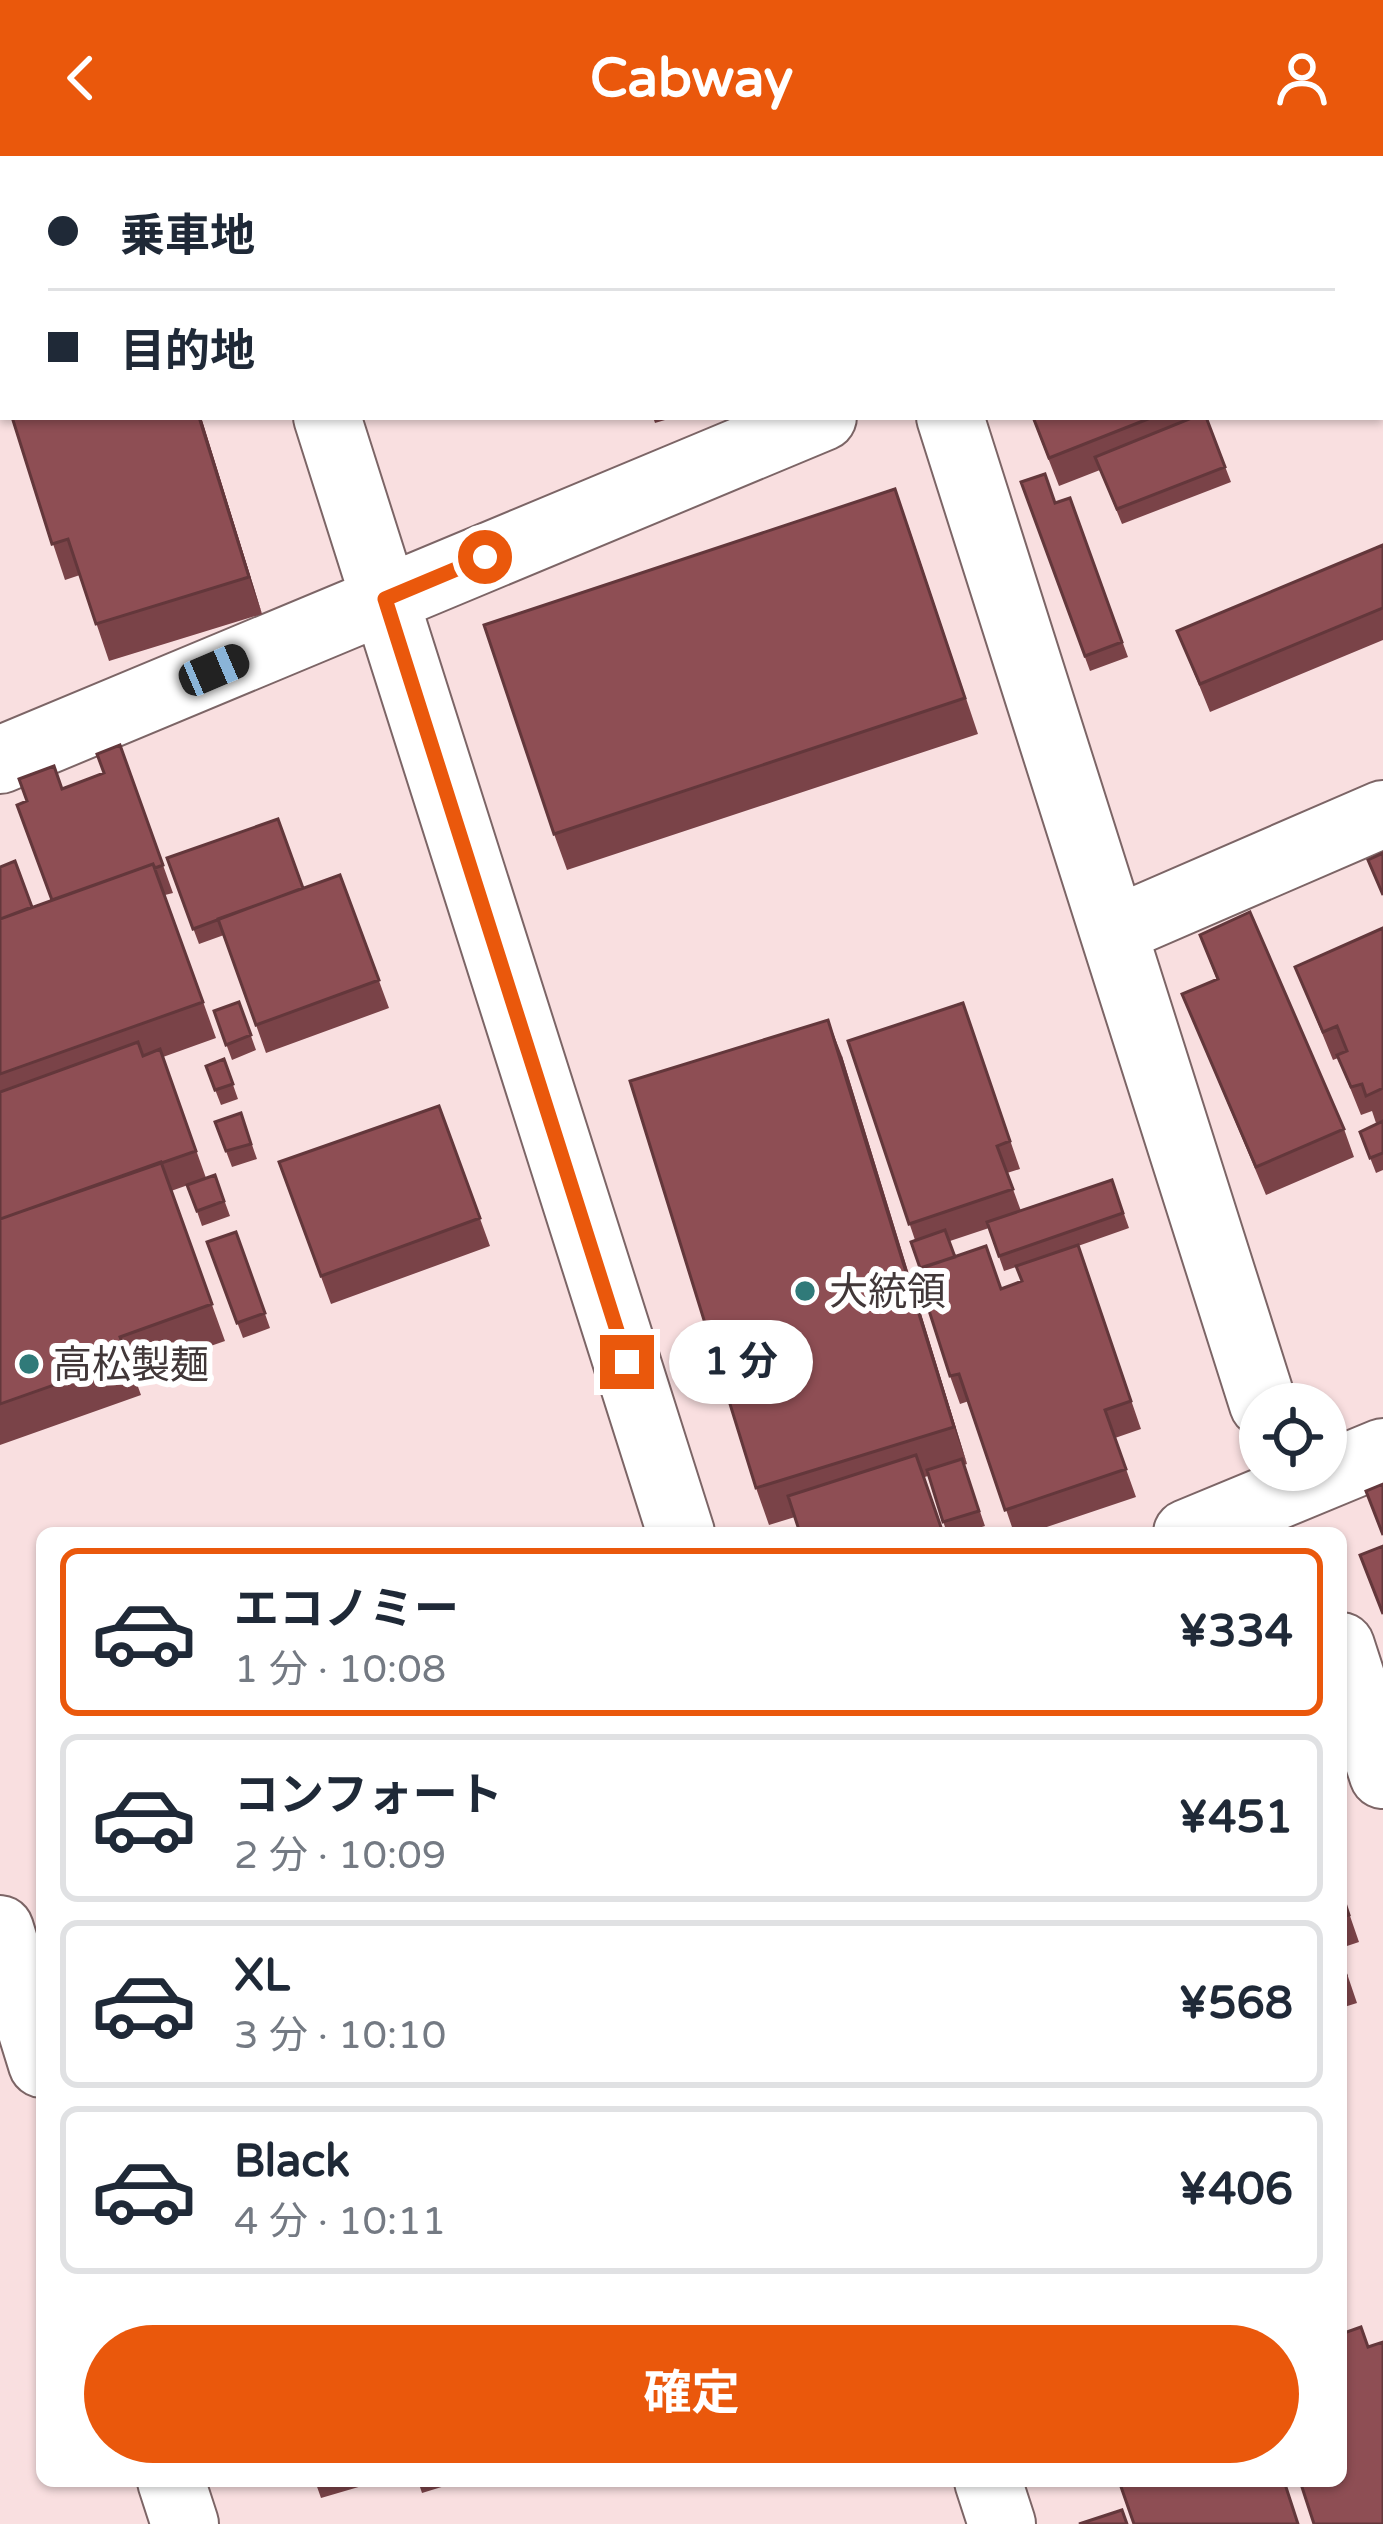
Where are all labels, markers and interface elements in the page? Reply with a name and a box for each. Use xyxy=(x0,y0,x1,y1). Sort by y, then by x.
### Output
icon: back xyxy=(48,45,114,111)
icon: person xyxy=(1269,45,1335,111)
text: Cabway xyxy=(590,46,793,111)
text: 乗車地 xyxy=(120,210,255,264)
text: 目的地 xyxy=(120,325,255,379)
route start xyxy=(458,530,512,584)
car xyxy=(174,639,254,701)
place label: 大統領 xyxy=(829,1269,946,1316)
marker: 大統領 xyxy=(792,1278,818,1304)
callout: 1 分 xyxy=(669,1320,813,1404)
route end xyxy=(600,1335,654,1389)
text: 1 分 xyxy=(704,1338,778,1385)
place label: 高松製麺 xyxy=(53,1342,209,1389)
marker: 高松製麺 xyxy=(16,1351,42,1377)
map controls xyxy=(1239,1383,1347,1491)
button: locate xyxy=(1239,1383,1347,1491)
icon: car xyxy=(90,1578,198,1686)
text: エコノミー xyxy=(234,1583,459,1637)
text: ¥334 xyxy=(1179,1605,1293,1659)
text: 1 分 · 10:08 xyxy=(234,1646,446,1693)
icon: car xyxy=(90,1764,198,1872)
text: コンフォート xyxy=(234,1769,503,1823)
text: ¥451 xyxy=(1179,1791,1293,1845)
text: 2 分 · 10:09 xyxy=(234,1832,446,1879)
text: XL xyxy=(234,1949,290,2003)
icon: car xyxy=(90,1950,198,2058)
text: ¥568 xyxy=(1179,1977,1293,2031)
text: 3 分 · 10:10 xyxy=(234,2012,446,2059)
text: Black xyxy=(234,2135,350,2189)
icon: car xyxy=(90,2136,198,2244)
text: ¥406 xyxy=(1179,2163,1293,2217)
text: 4 分 · 10:11 xyxy=(234,2198,446,2245)
button: 確定 xyxy=(84,2325,1299,2463)

